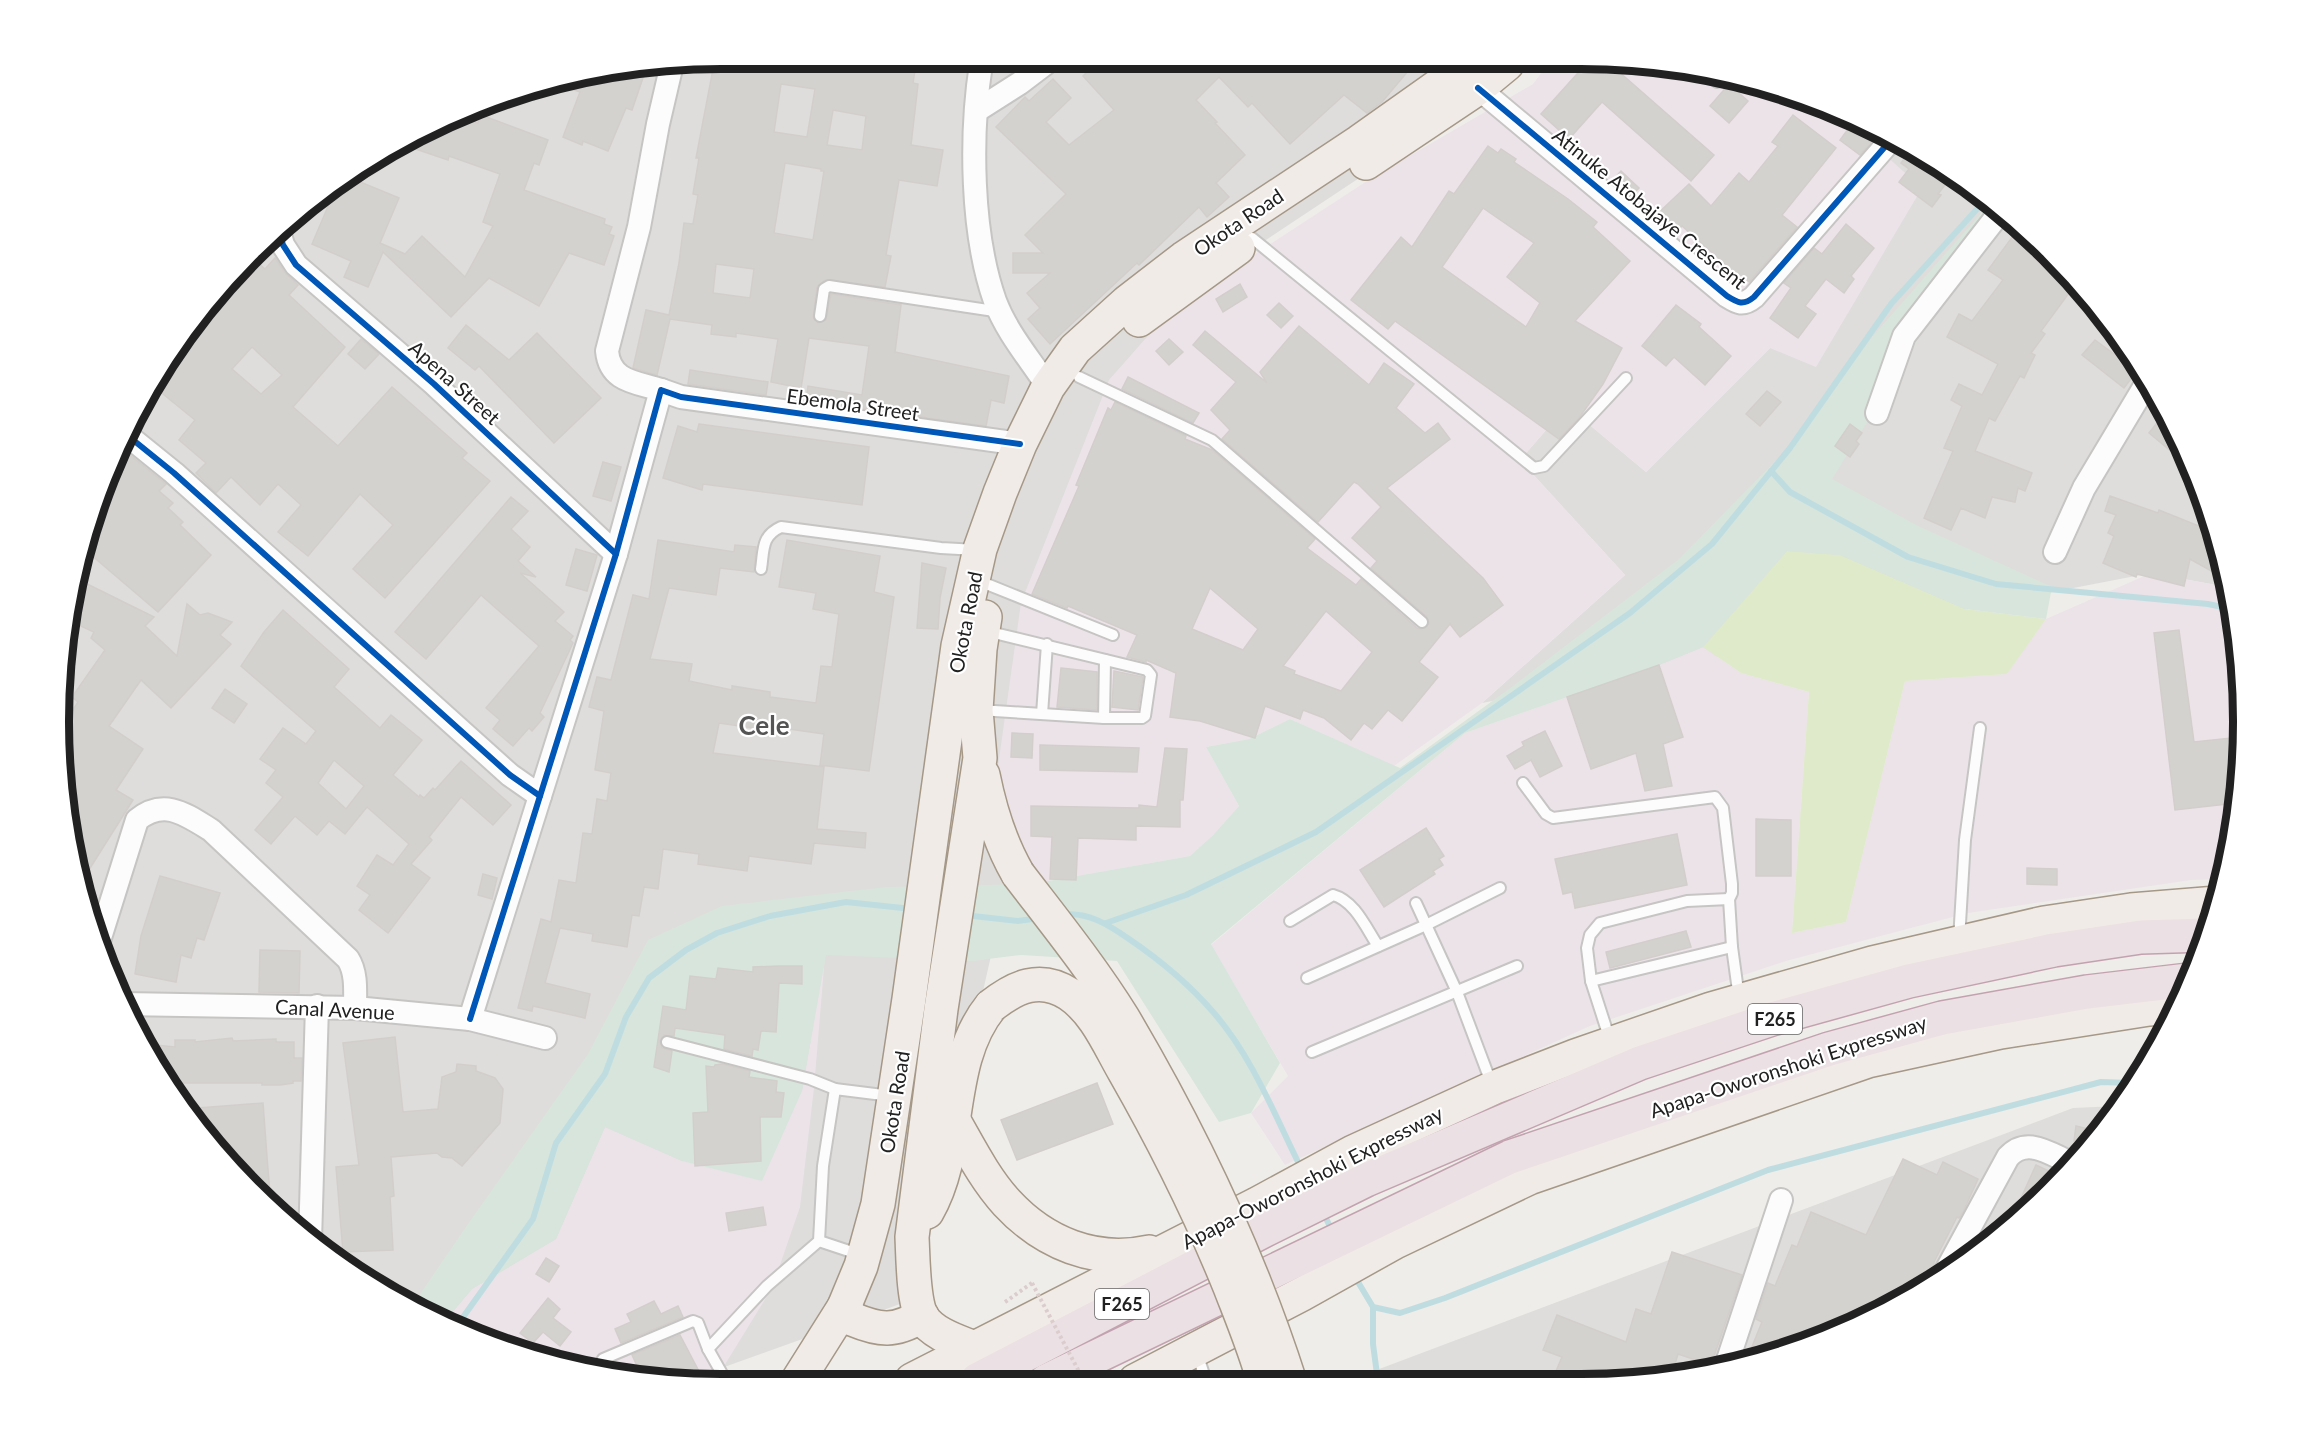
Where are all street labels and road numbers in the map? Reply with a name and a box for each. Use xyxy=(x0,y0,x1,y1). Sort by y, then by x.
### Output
street label: Atinuke Atobajaye Crescent xyxy=(1548,122,1752,294)
street label: Okota Road xyxy=(1189,183,1287,261)
street label: Apena Street xyxy=(405,335,505,429)
street label: Ebemola Street xyxy=(785,383,921,425)
street label: Okota Road xyxy=(943,569,987,675)
street label: Canal Avenue xyxy=(275,994,395,1024)
road number: F265 xyxy=(1748,1004,1802,1034)
street label: Apapa-Oworonshoki Expressway xyxy=(1646,1010,1930,1122)
street label: Okota Road xyxy=(874,1049,914,1155)
street label: Apapa-Oworonshoki Expressway xyxy=(1177,1100,1447,1253)
road number: F265 xyxy=(1095,1289,1149,1319)

